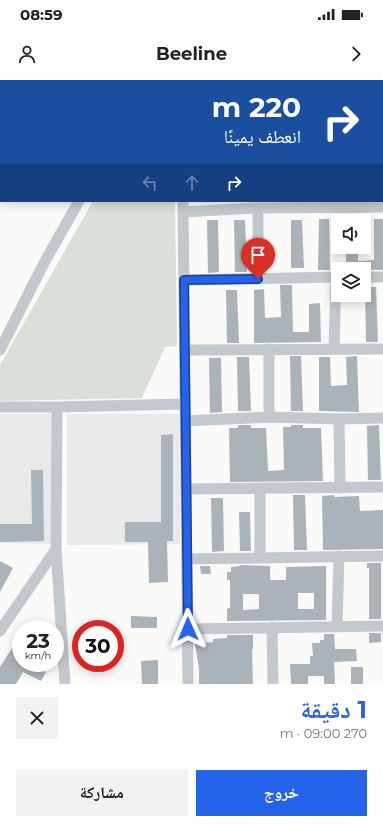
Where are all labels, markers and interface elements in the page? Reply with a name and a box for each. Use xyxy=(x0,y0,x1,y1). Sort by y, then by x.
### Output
text: 08:59 xyxy=(20,5,63,24)
icon: person xyxy=(16,43,38,65)
text: Beeline xyxy=(156,43,227,65)
icon: forward xyxy=(345,43,367,65)
text: 220 m xyxy=(212,90,301,124)
icon: right xyxy=(315,96,367,148)
text: انعطف يمينًا xyxy=(224,126,301,148)
icon: left xyxy=(139,172,161,194)
icon: ahead xyxy=(181,172,203,194)
icon: right xyxy=(223,172,245,194)
map controls xyxy=(331,214,371,302)
button: sound xyxy=(331,214,371,254)
pin xyxy=(241,238,275,279)
icon: arrive xyxy=(247,244,269,266)
button: layers xyxy=(331,262,371,302)
position arrow xyxy=(167,608,209,650)
speed limit sign: 30 xyxy=(72,620,124,672)
text: 23 xyxy=(26,629,50,653)
text: km/h xyxy=(25,649,51,662)
text: 1 دقيقة xyxy=(300,695,367,724)
button: close xyxy=(16,697,58,739)
text: 270 m · 09:00 xyxy=(280,725,367,741)
button: مشاركة xyxy=(16,770,188,816)
button: خروج xyxy=(196,770,367,816)

